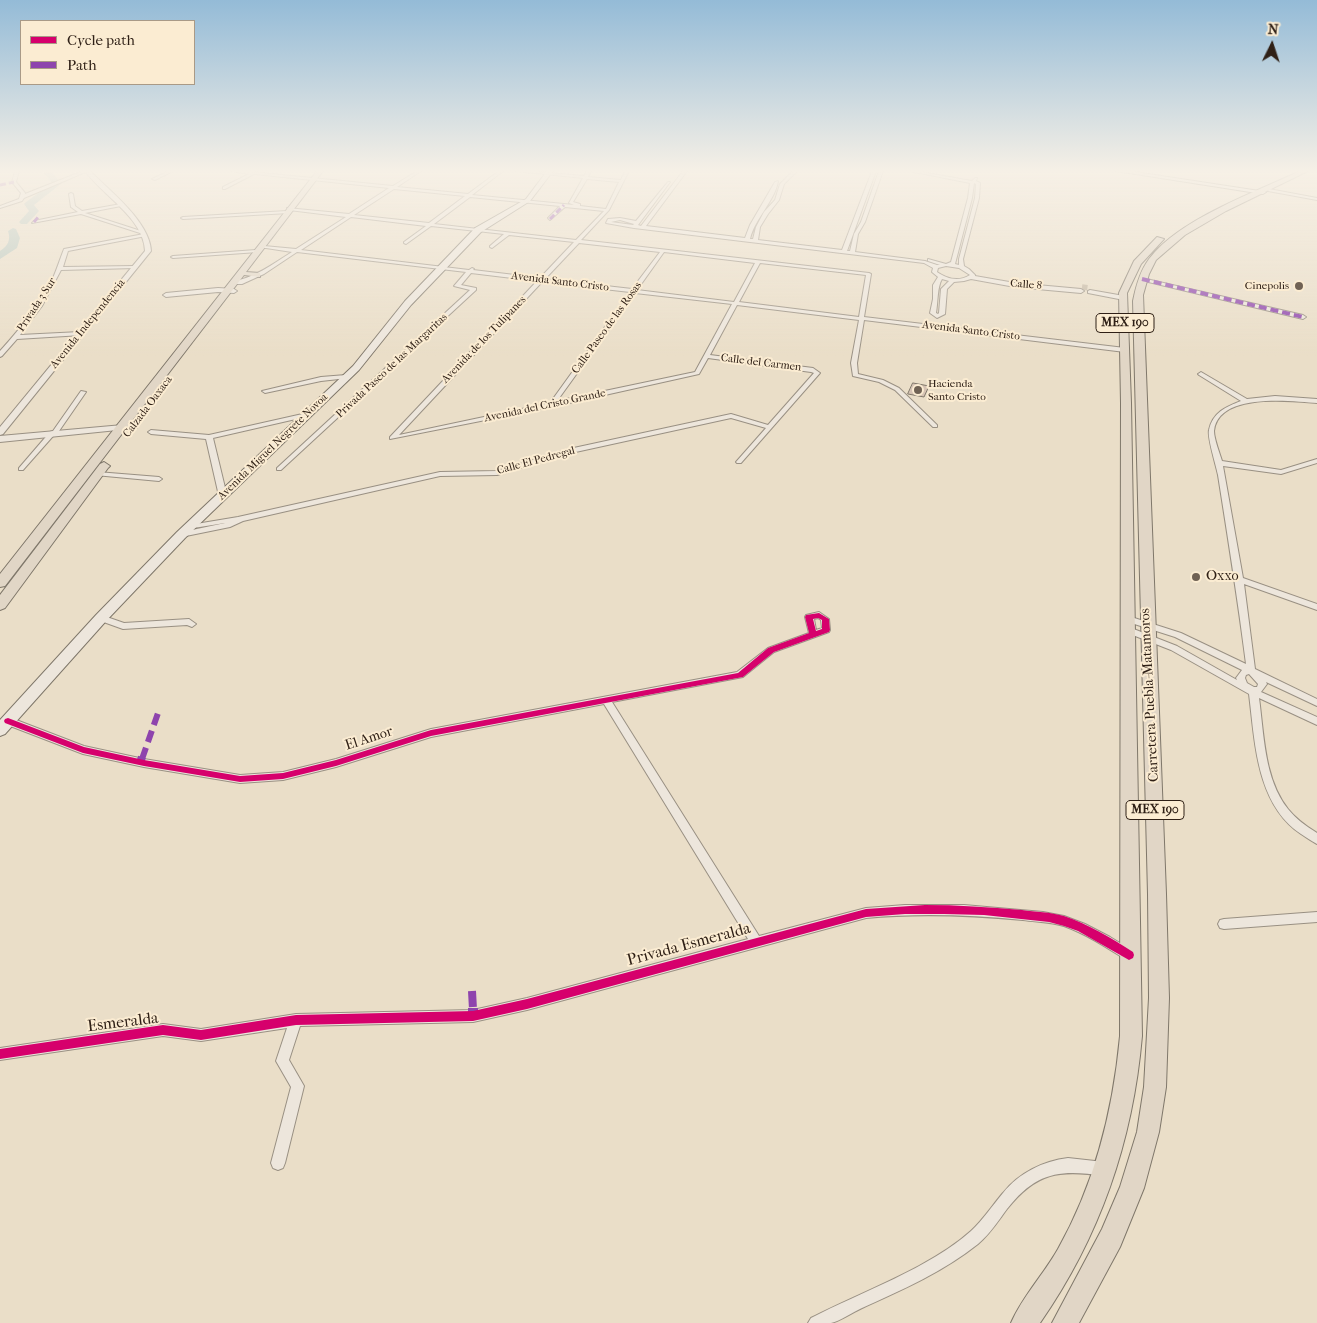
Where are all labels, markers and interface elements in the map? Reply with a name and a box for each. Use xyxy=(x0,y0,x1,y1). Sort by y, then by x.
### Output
legend xyxy=(20,20,195,85)
north arrow xyxy=(1247,20,1297,70)
text: N xyxy=(1267,21,1279,38)
text: Cycle path xyxy=(67,31,135,49)
text: Path xyxy=(67,56,97,74)
street label: Avenida Santo Cristo xyxy=(510,269,610,295)
street label: Privada 3 Sur xyxy=(15,276,59,334)
street label: Avenida Independencia xyxy=(48,277,128,371)
street label: Calle 8 xyxy=(1010,277,1042,293)
street label: Calle Paseo de las Rosas xyxy=(569,279,645,377)
place label: Cinepolis xyxy=(1245,279,1289,293)
marker: Cinepolis xyxy=(1293,280,1305,292)
street label: Avenida de los Tulipanes xyxy=(439,294,529,386)
street label: Privada Paseo de las Margaritas xyxy=(334,311,450,421)
road number: MEX 190 xyxy=(1096,314,1154,332)
street label: Avenida Santo Cristo xyxy=(921,318,1021,344)
street label: Calle del Carmen xyxy=(720,352,802,374)
street label: Calzada Oaxaca xyxy=(121,374,175,440)
place label: Hacienda Santo Cristo xyxy=(928,377,986,403)
marker: Hacienda Santo Cristo xyxy=(912,384,924,396)
street label: Avenida del Cristo Grande xyxy=(483,387,607,425)
street label: Avenida Miguel Negrete Novoa xyxy=(215,391,331,503)
street label: Calle El Pedregal xyxy=(496,444,576,478)
place label: Oxxo xyxy=(1206,569,1239,585)
marker: Oxxo xyxy=(1190,571,1202,583)
street label: Carretera Puebla-Matamoros xyxy=(1137,608,1163,782)
street label: El Amor xyxy=(343,723,395,755)
road number: MEX 190 xyxy=(1126,800,1184,820)
street label: Privada Esmeralda xyxy=(625,919,753,971)
street label: Esmeralda xyxy=(86,1009,160,1037)

